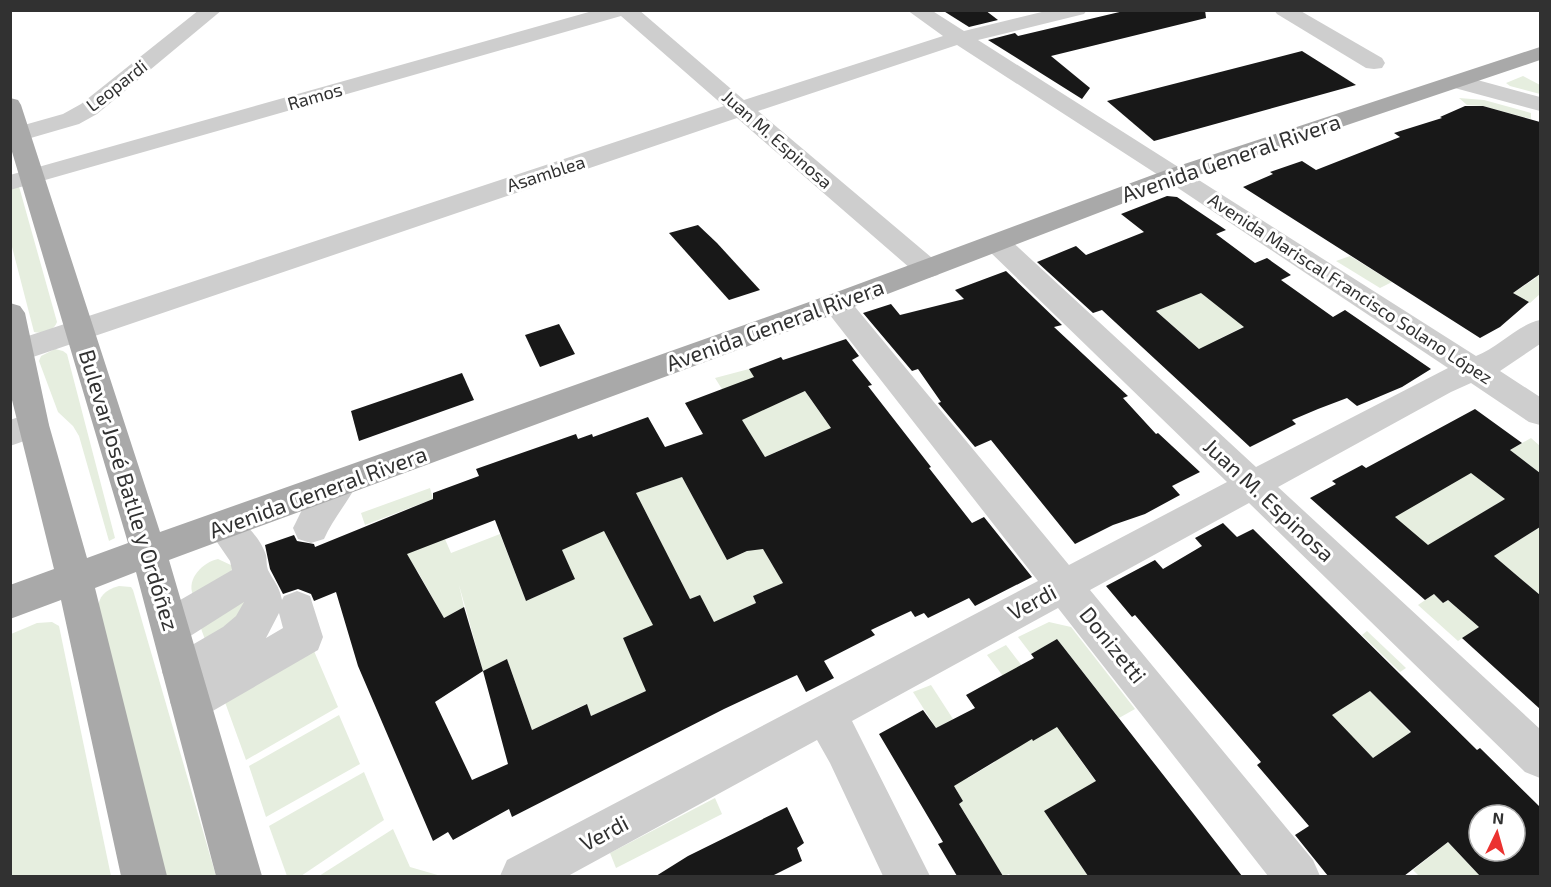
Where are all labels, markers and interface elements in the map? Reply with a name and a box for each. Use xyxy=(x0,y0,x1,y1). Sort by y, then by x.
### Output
street label: Leopardi xyxy=(82,55,151,116)
street label: Ramos xyxy=(285,78,345,114)
street label: Juan M. Espinosa xyxy=(718,86,837,193)
street label: Avenida General Rivera xyxy=(1118,107,1344,207)
street label: Asamblea xyxy=(504,150,588,196)
street label: Avenida Mariscal Francisco Solano López xyxy=(1204,188,1497,388)
street label: Avenida General Rivera xyxy=(662,273,887,376)
street label: Bulevar José Batlle y Ordóñez xyxy=(75,346,185,633)
street label: Juan M. Espinosa xyxy=(1199,432,1340,567)
street label: Avenida General Rivera xyxy=(205,440,430,543)
street label: Verdi xyxy=(1003,578,1060,625)
street label: Donizetti xyxy=(1075,601,1152,688)
north arrow xyxy=(1467,803,1527,863)
text: N xyxy=(1492,808,1505,828)
street label: Verdi xyxy=(575,809,632,856)

